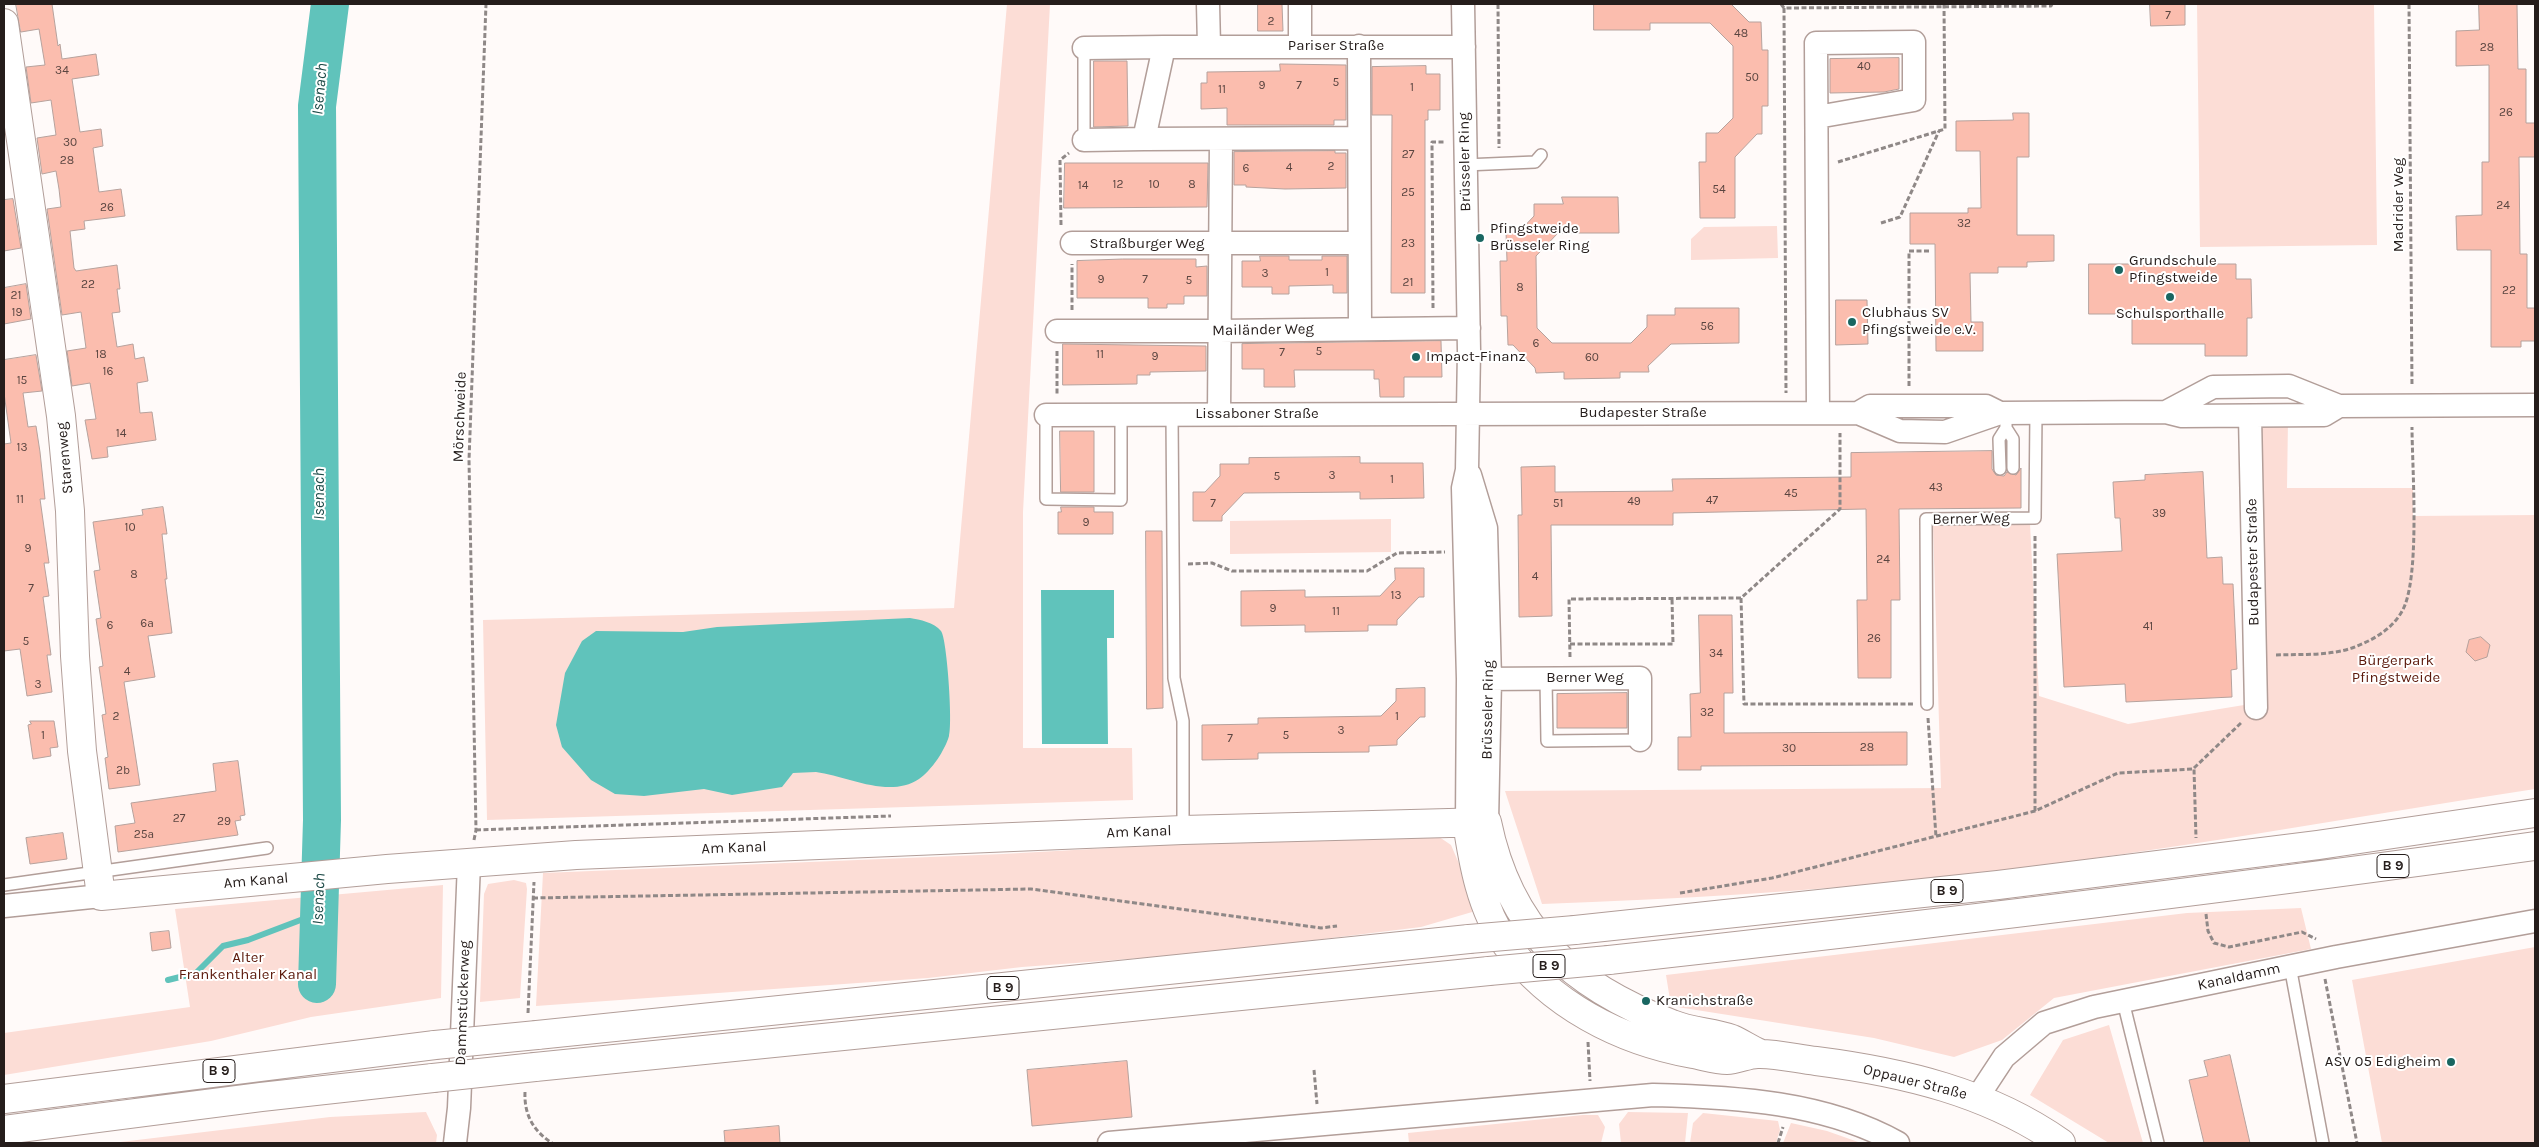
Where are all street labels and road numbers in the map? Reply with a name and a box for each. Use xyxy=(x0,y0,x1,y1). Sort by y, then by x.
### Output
street label: Pariser Straße xyxy=(1288,37,1384,55)
street label: Brüsseler Ring xyxy=(1455,112,1475,212)
street label: Madrider Weg xyxy=(2390,158,2408,252)
street label: Straßburger Weg xyxy=(1090,235,1204,253)
street label: Mailänder Weg xyxy=(1212,320,1314,340)
street label: Mörschweide xyxy=(449,371,471,463)
street label: Budapester Straße xyxy=(1579,404,1707,422)
street label: Lissaboner Straße xyxy=(1195,405,1319,423)
street label: Starenweg xyxy=(53,421,77,495)
street label: Budapester Straße xyxy=(2243,498,2263,626)
street label: Berner Weg xyxy=(1932,509,2010,529)
street label: Brüsseler Ring xyxy=(1478,660,1498,760)
street label: Berner Weg xyxy=(1546,669,1624,687)
street label: Am Kanal xyxy=(1106,822,1172,842)
street label: Am Kanal xyxy=(701,838,767,858)
road number: B 9 xyxy=(2377,854,2409,878)
street label: Am Kanal xyxy=(223,869,289,893)
road number: B 9 xyxy=(1931,879,1963,902)
street label: Dammstückerweg xyxy=(452,940,474,1066)
road number: B 9 xyxy=(1533,954,1565,978)
street label: Kanaldamm xyxy=(2196,959,2282,995)
road number: B 9 xyxy=(987,976,1019,1000)
road number: B 9 xyxy=(203,1060,235,1082)
street label: Oppauer Straße xyxy=(1861,1060,1969,1104)

